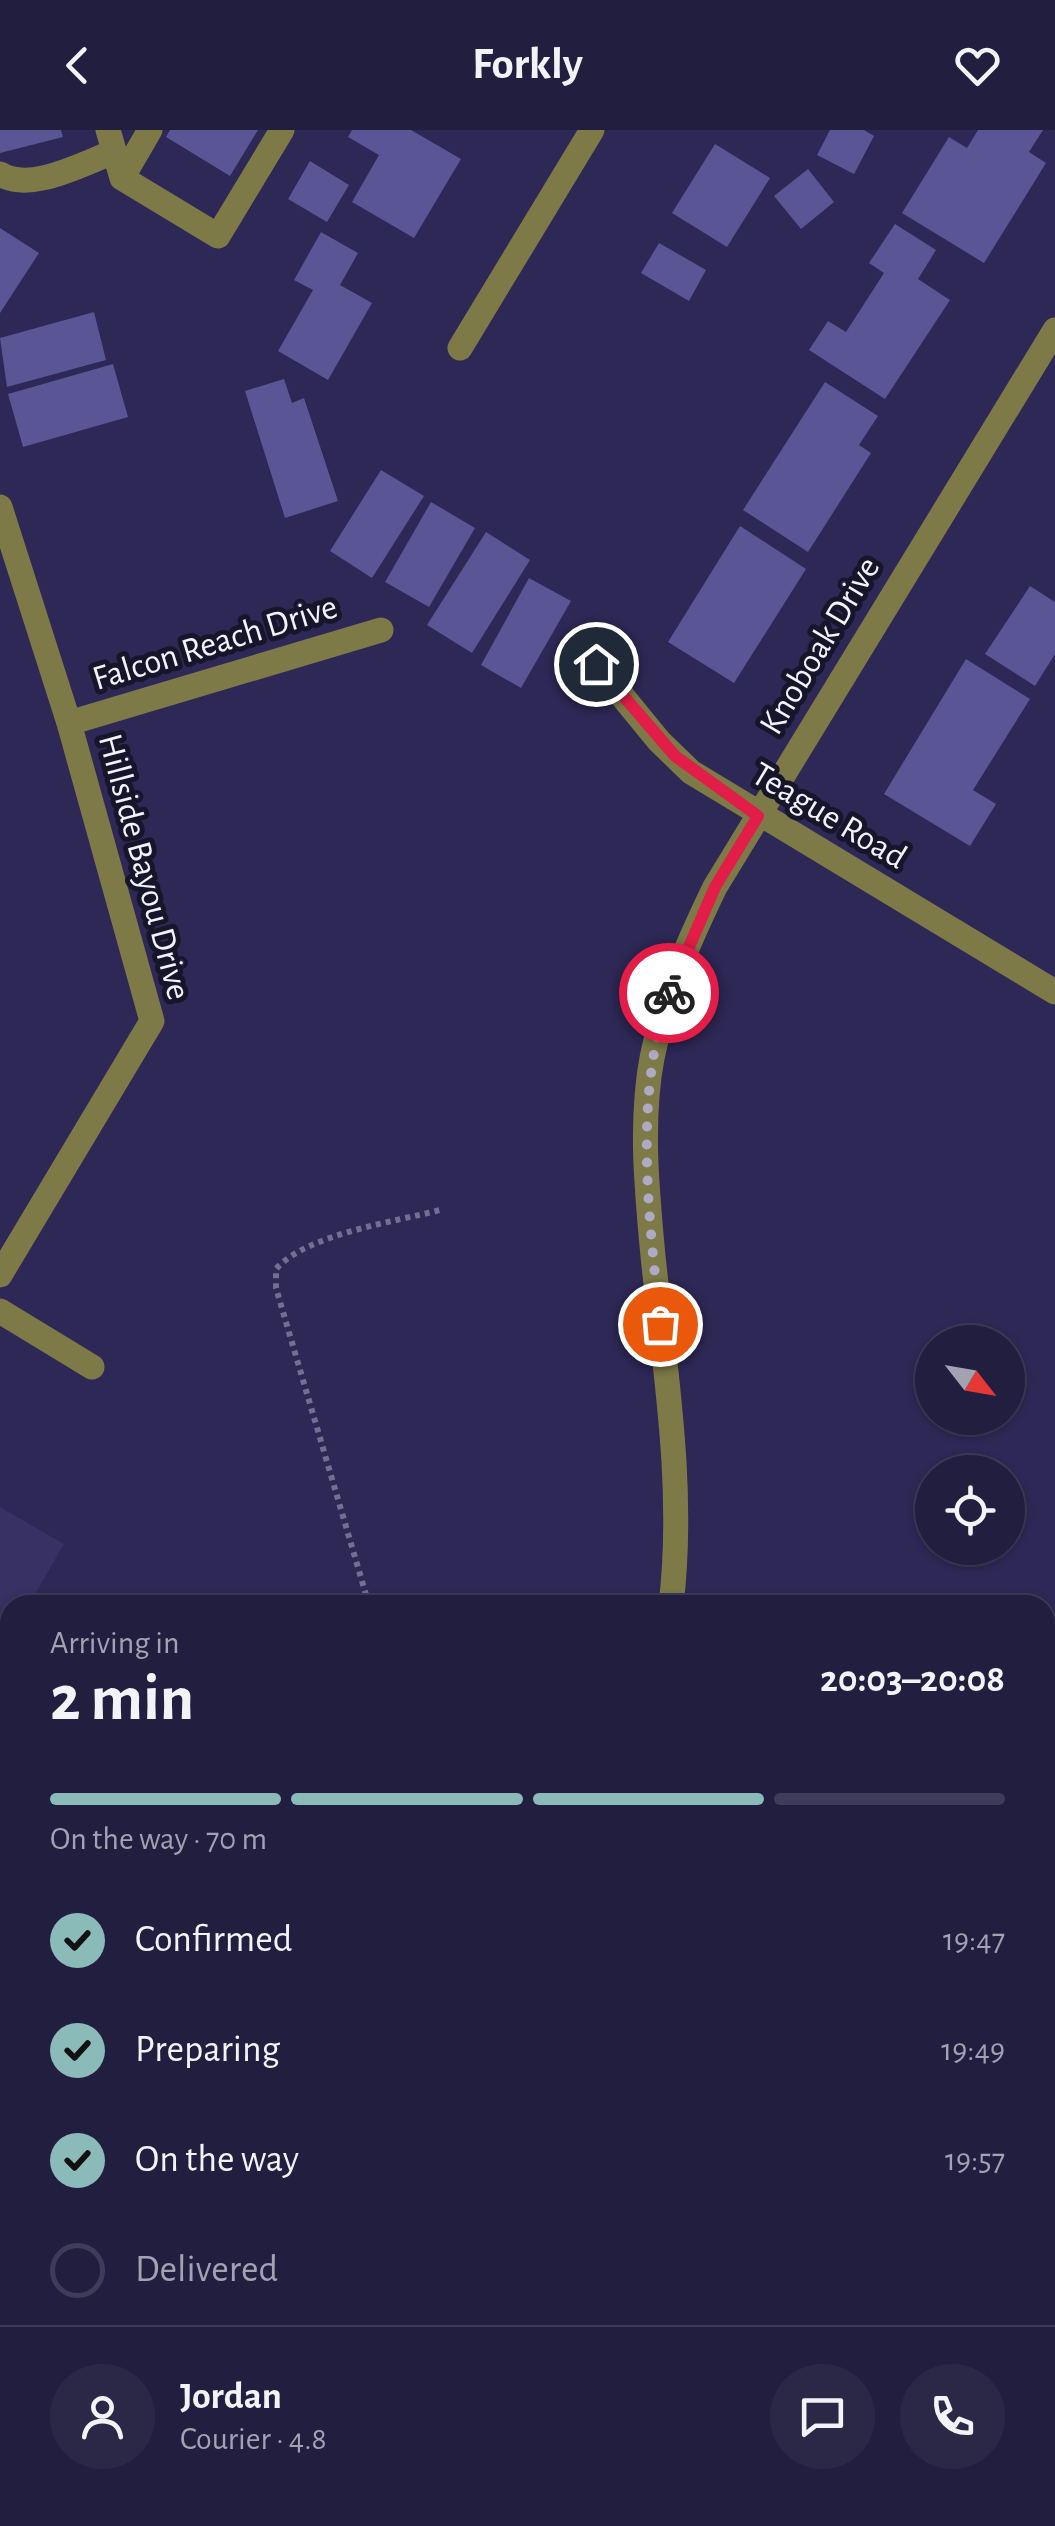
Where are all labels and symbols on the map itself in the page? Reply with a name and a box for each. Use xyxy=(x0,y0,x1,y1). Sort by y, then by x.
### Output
street label: Knoboak Drive xyxy=(754,551,886,741)
street label: Falcon Reach Drive xyxy=(89,589,341,697)
pin xyxy=(554,622,639,707)
street label: Hillside Bayou Drive xyxy=(92,730,196,1004)
street label: Teague Road xyxy=(746,756,912,876)
courier xyxy=(619,943,719,1043)
pin xyxy=(618,1282,703,1367)
north arrow xyxy=(915,1325,1025,1435)

